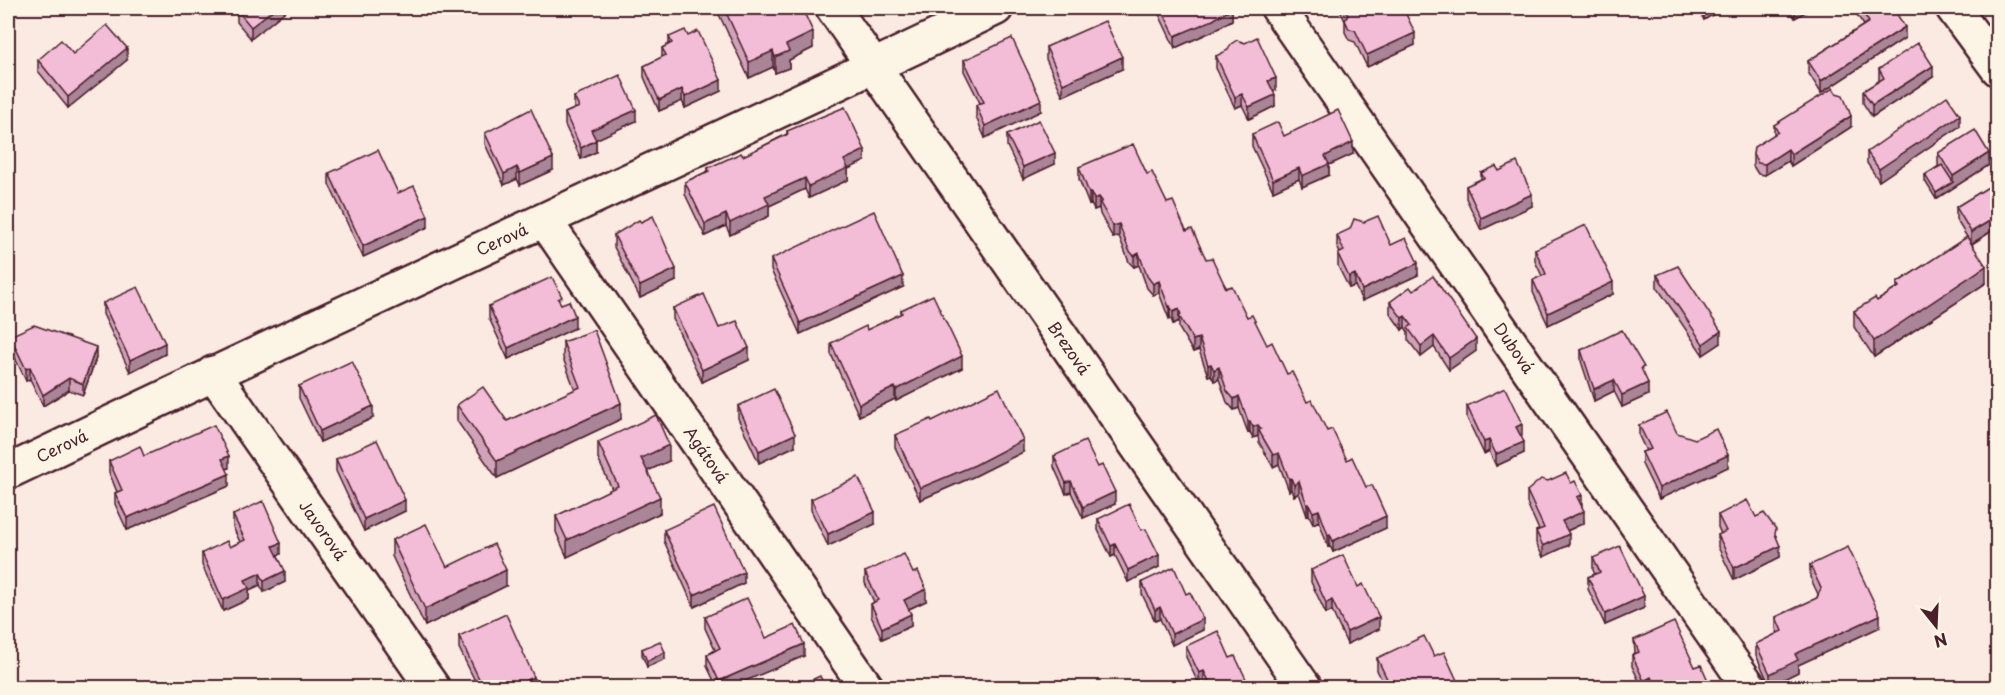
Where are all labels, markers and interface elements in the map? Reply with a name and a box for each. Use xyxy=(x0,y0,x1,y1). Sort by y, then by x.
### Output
street label: Cerová xyxy=(472,216,531,261)
street label: Brezová xyxy=(1043,316,1097,379)
street label: Dubová xyxy=(1489,317,1541,378)
street label: Agátová xyxy=(679,421,735,488)
street label: Cerová xyxy=(32,422,91,468)
street label: Javorová xyxy=(294,495,353,565)
north arrow xyxy=(1906,596,1966,656)
text: N xyxy=(1931,628,1951,655)

